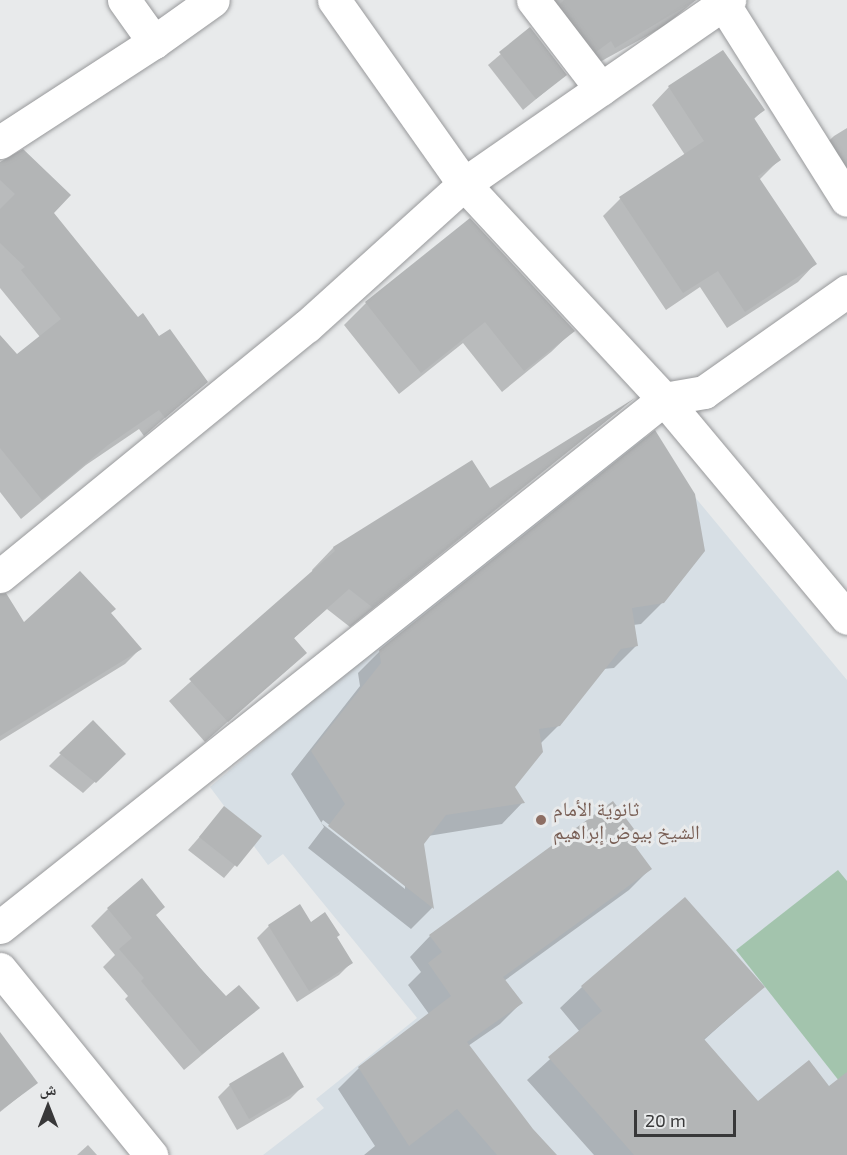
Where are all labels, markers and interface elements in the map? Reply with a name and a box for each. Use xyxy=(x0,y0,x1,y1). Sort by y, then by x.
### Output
place label: ثانوية الأمام الشيخ بيوض إبراهيم xyxy=(553,796,700,843)
marker: ثانوية الأمام الشيخ بيوض إبراهيم xyxy=(534,813,548,827)
north arrow xyxy=(18,1077,78,1137)
text: ش xyxy=(40,1079,56,1098)
scale bar xyxy=(637,1098,739,1136)
text: 20 m xyxy=(645,1109,686,1131)

